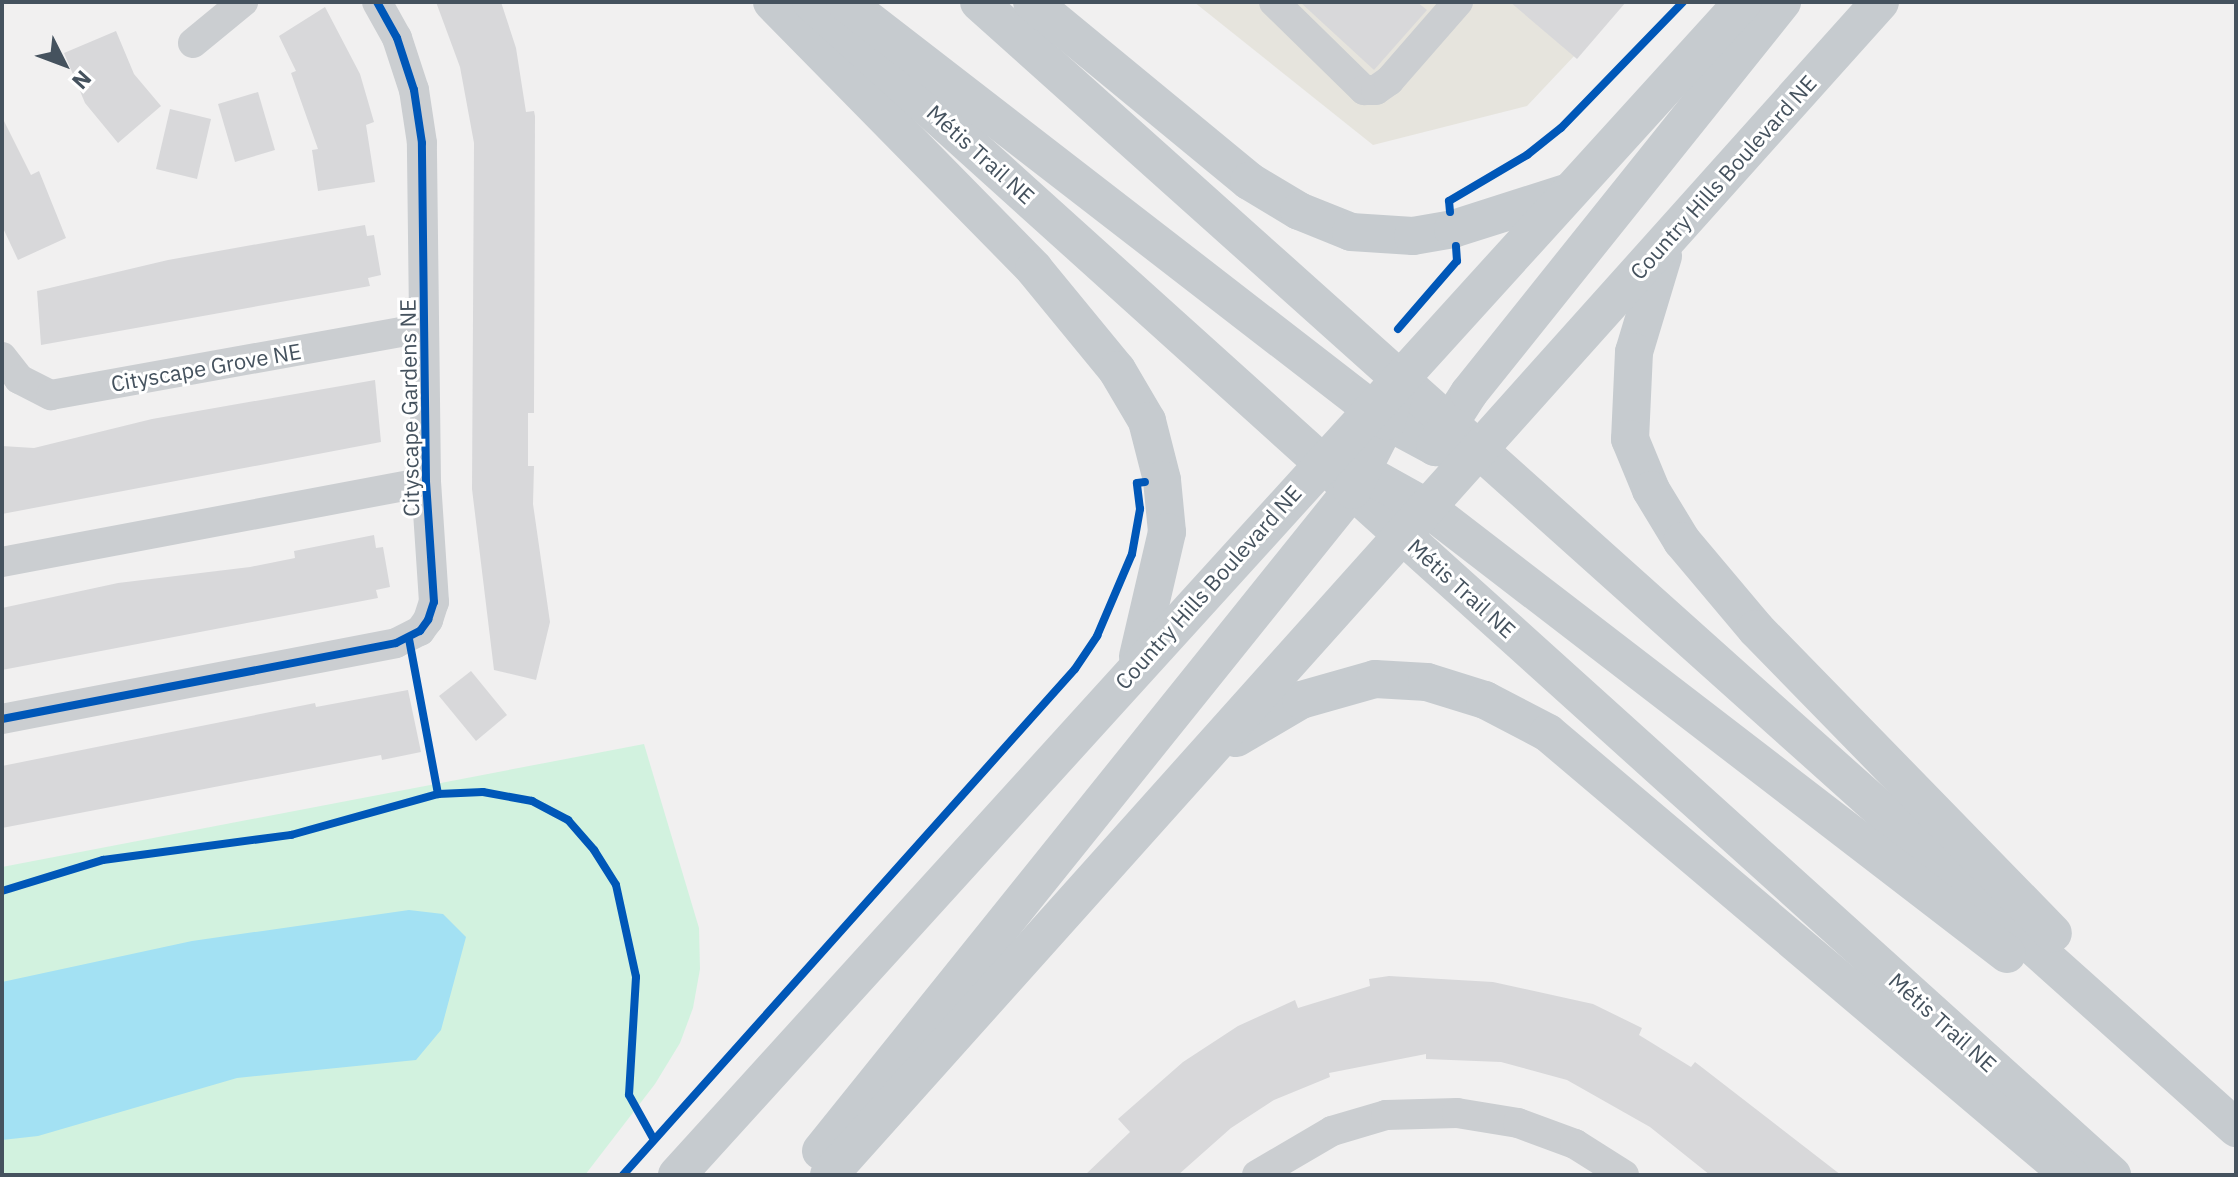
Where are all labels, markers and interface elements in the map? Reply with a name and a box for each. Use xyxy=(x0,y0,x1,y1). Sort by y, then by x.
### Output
north arrow xyxy=(24,24,104,104)
text: N xyxy=(66,65,98,96)
street label: Country Hills Boulevard NE xyxy=(1624,69,1822,285)
street label: Métis Trail NE xyxy=(922,99,1040,209)
street label: Cityscape Gardens NE xyxy=(394,299,424,517)
street label: Cityscape Grove NE xyxy=(109,337,303,397)
street label: Country Hills Boulevard NE xyxy=(1109,479,1307,695)
street label: Métis Trail NE xyxy=(1403,533,1521,643)
street label: Métis Trail NE xyxy=(1884,967,2002,1077)

